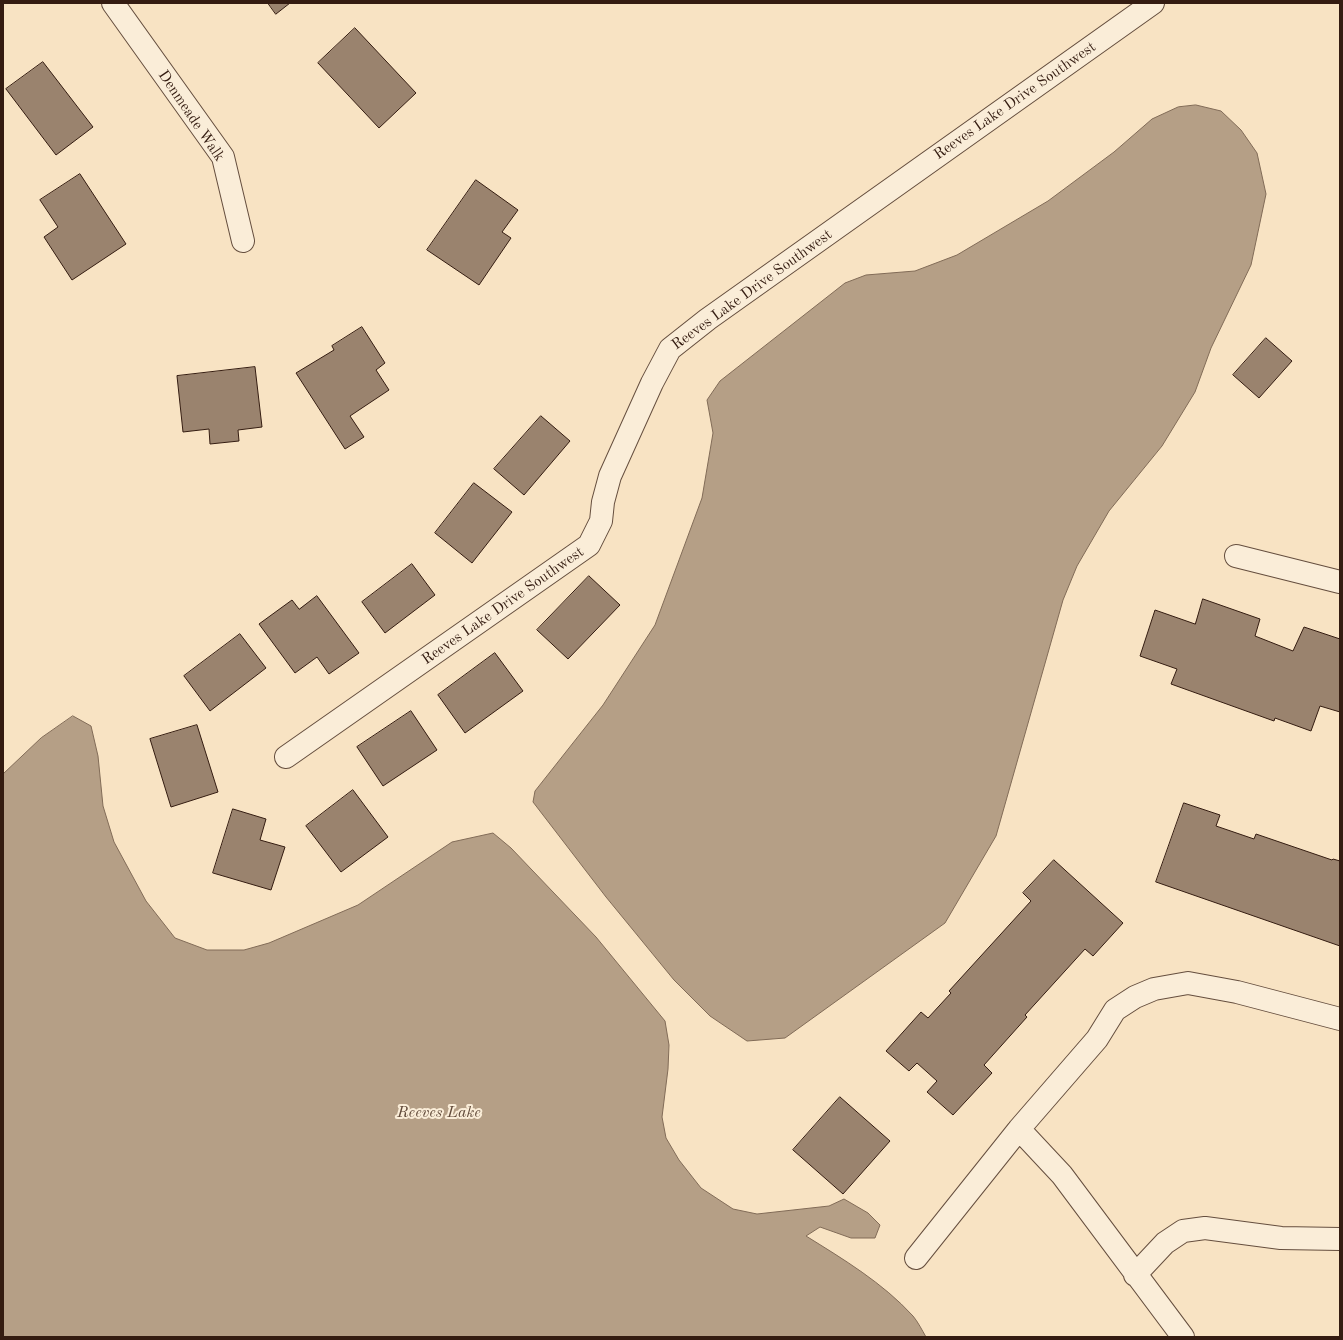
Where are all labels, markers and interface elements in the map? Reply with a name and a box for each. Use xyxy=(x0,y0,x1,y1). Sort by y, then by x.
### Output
street label: Reeves Lake Drive Southwest xyxy=(930,38,1100,164)
street label: Denmeade Walk xyxy=(154,67,228,165)
street label: Reeves Lake Drive Southwest xyxy=(668,226,836,354)
street label: Reeves Lake Drive Southwest xyxy=(418,543,588,669)
water label: Reeves Lake xyxy=(397,1103,481,1123)

